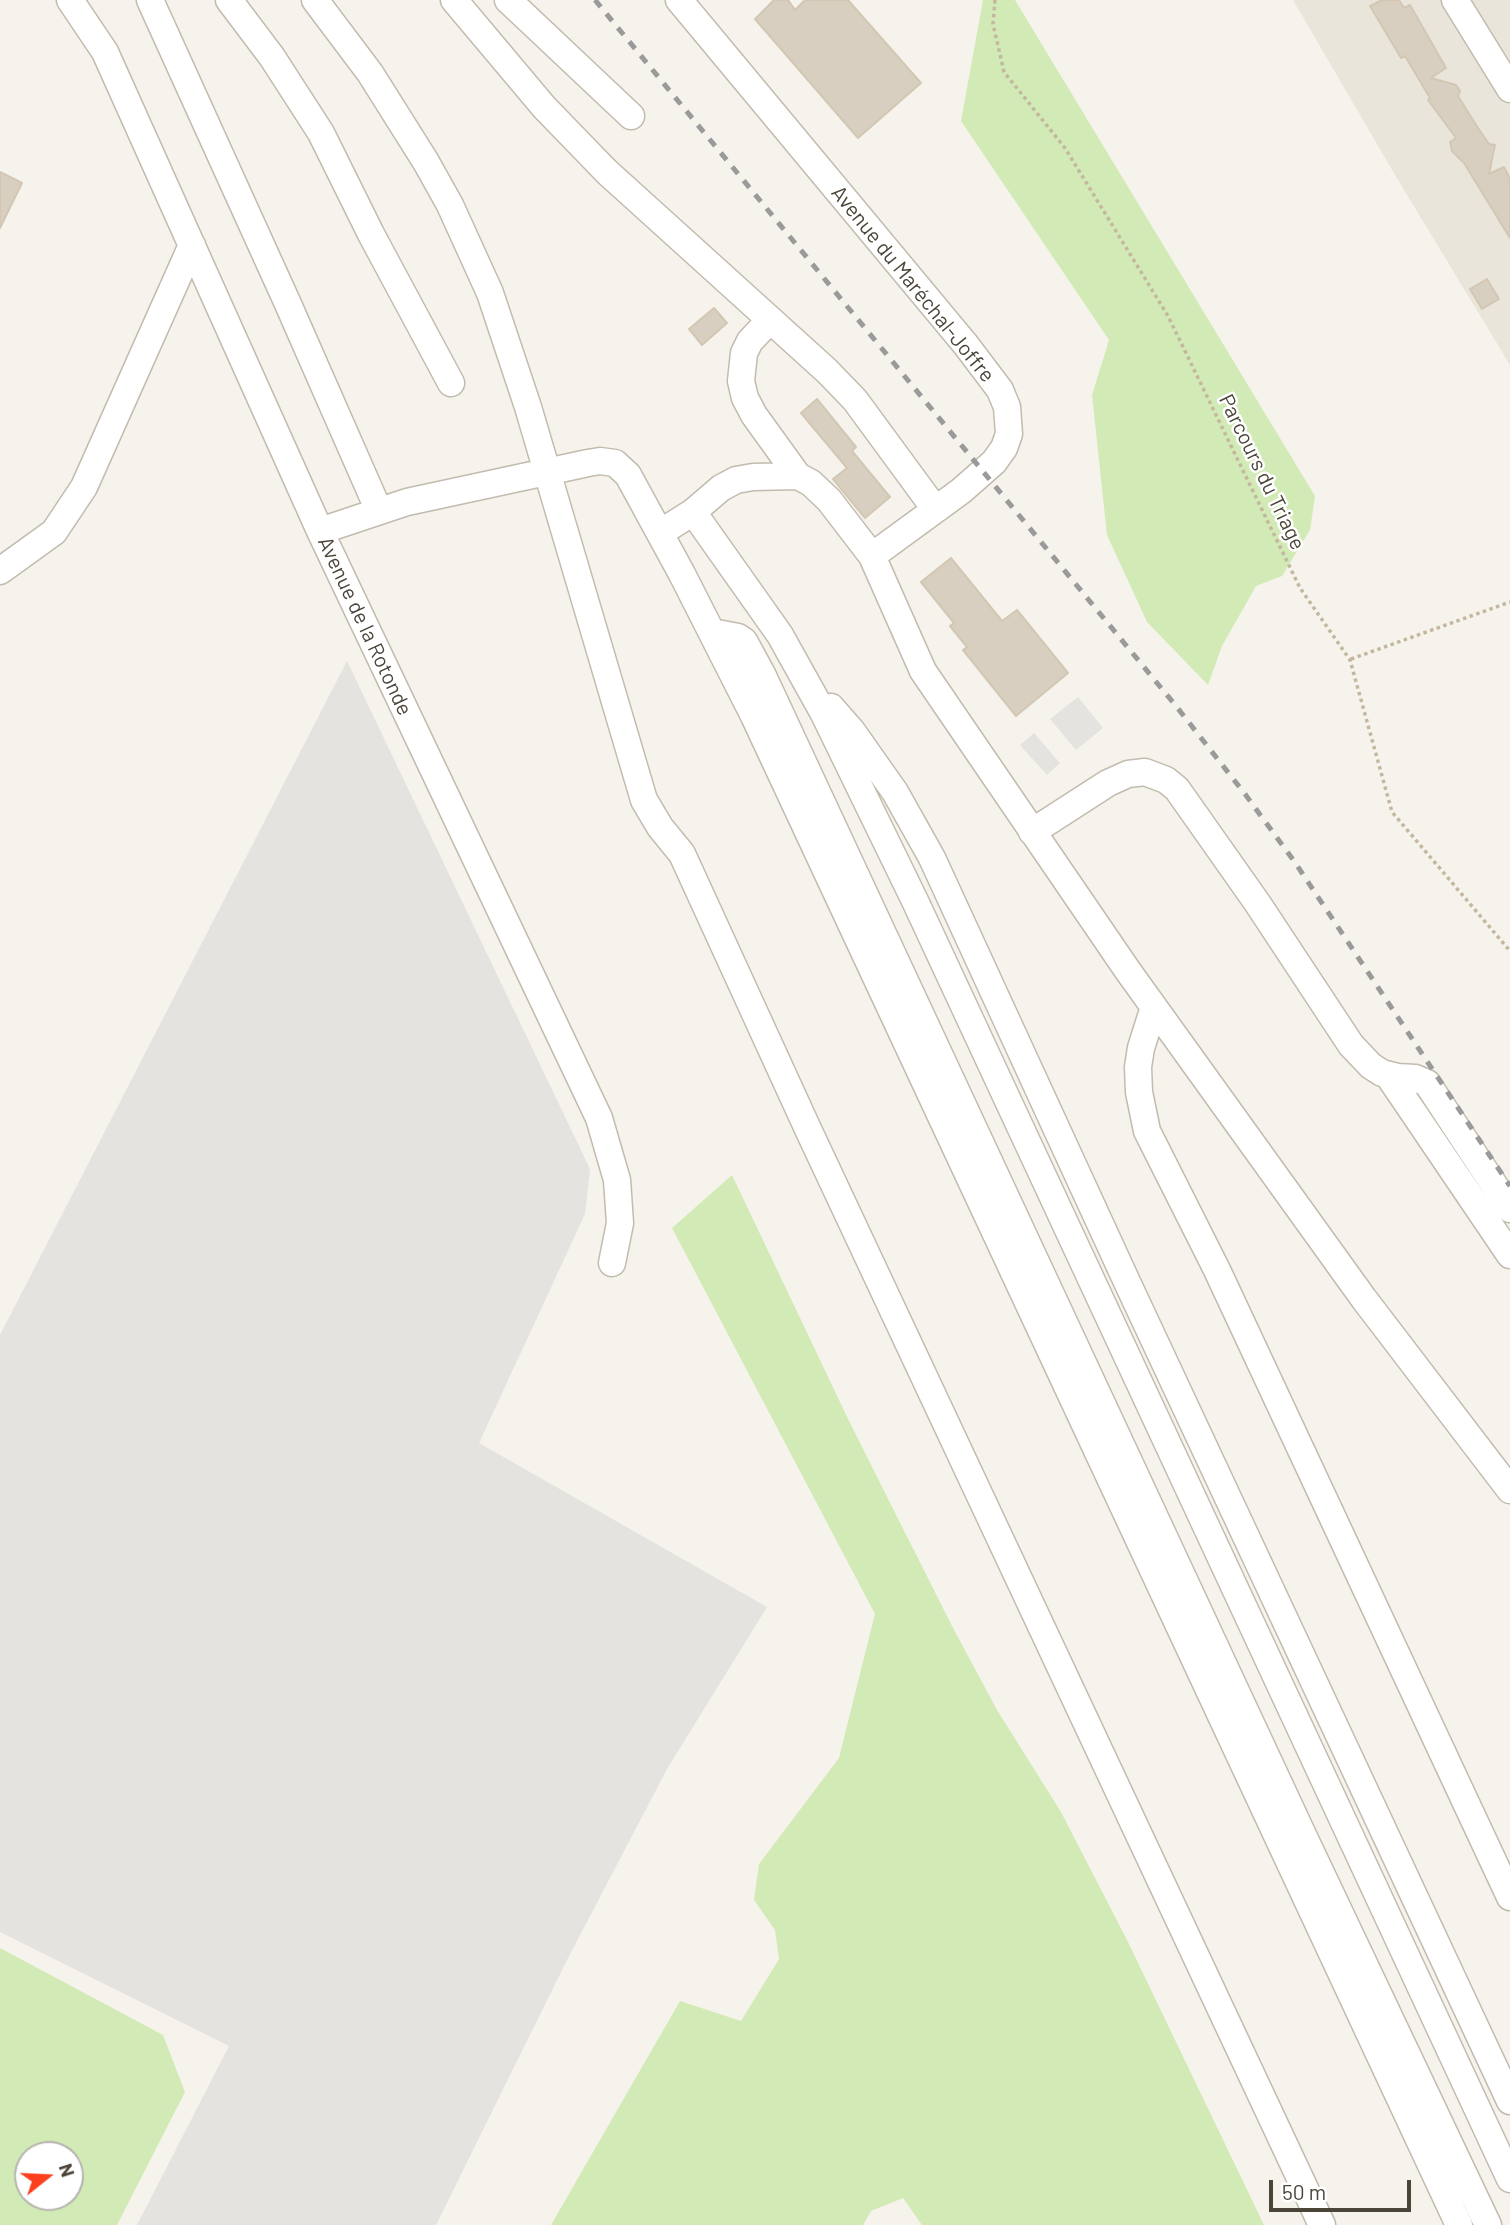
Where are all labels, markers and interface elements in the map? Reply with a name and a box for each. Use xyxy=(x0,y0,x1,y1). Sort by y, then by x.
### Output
street label: Avenue du Maréchal-Joffre xyxy=(826,181,1000,387)
street label: Parcours du Triage xyxy=(1213,390,1311,554)
street label: Avenue de la Rotonde xyxy=(313,533,417,719)
north arrow xyxy=(14,2141,84,2211)
text: N xyxy=(55,2160,80,2180)
scale bar xyxy=(1272,2166,1414,2210)
text: 50 m xyxy=(1282,2179,1326,2204)

